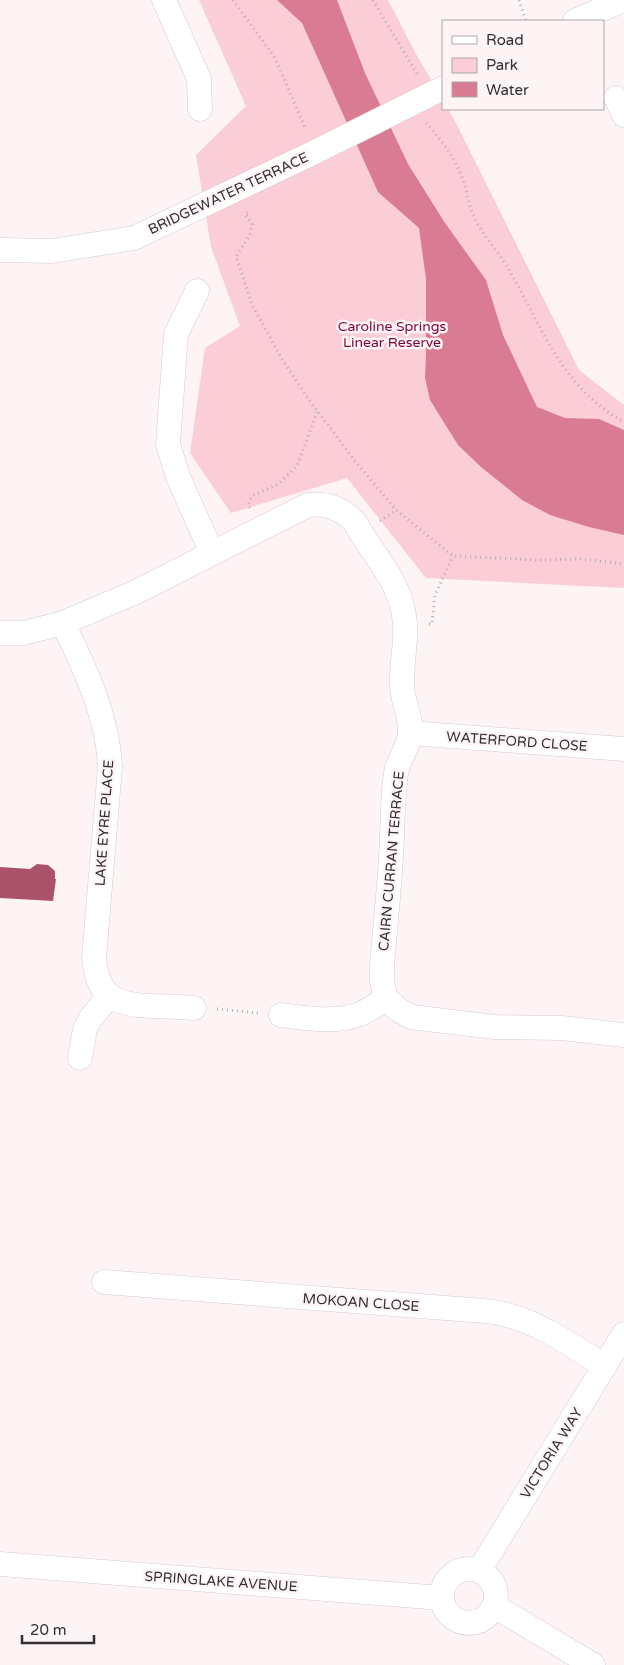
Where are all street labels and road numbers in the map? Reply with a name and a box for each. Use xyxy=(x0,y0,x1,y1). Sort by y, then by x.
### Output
street label: BRIDGEWATER TERRACE xyxy=(145,149,311,238)
street label: WATERFORD CLOSE xyxy=(446,728,588,755)
street label: LAKE EYRE PLACE xyxy=(92,759,117,887)
street label: CAIRN CURRAN TERRACE xyxy=(375,770,408,952)
street label: MOKOAN CLOSE xyxy=(302,1290,420,1315)
street label: VICTORIA WAY xyxy=(517,1405,586,1502)
street label: SPRINGLAKE AVENUE xyxy=(144,1568,298,1595)

